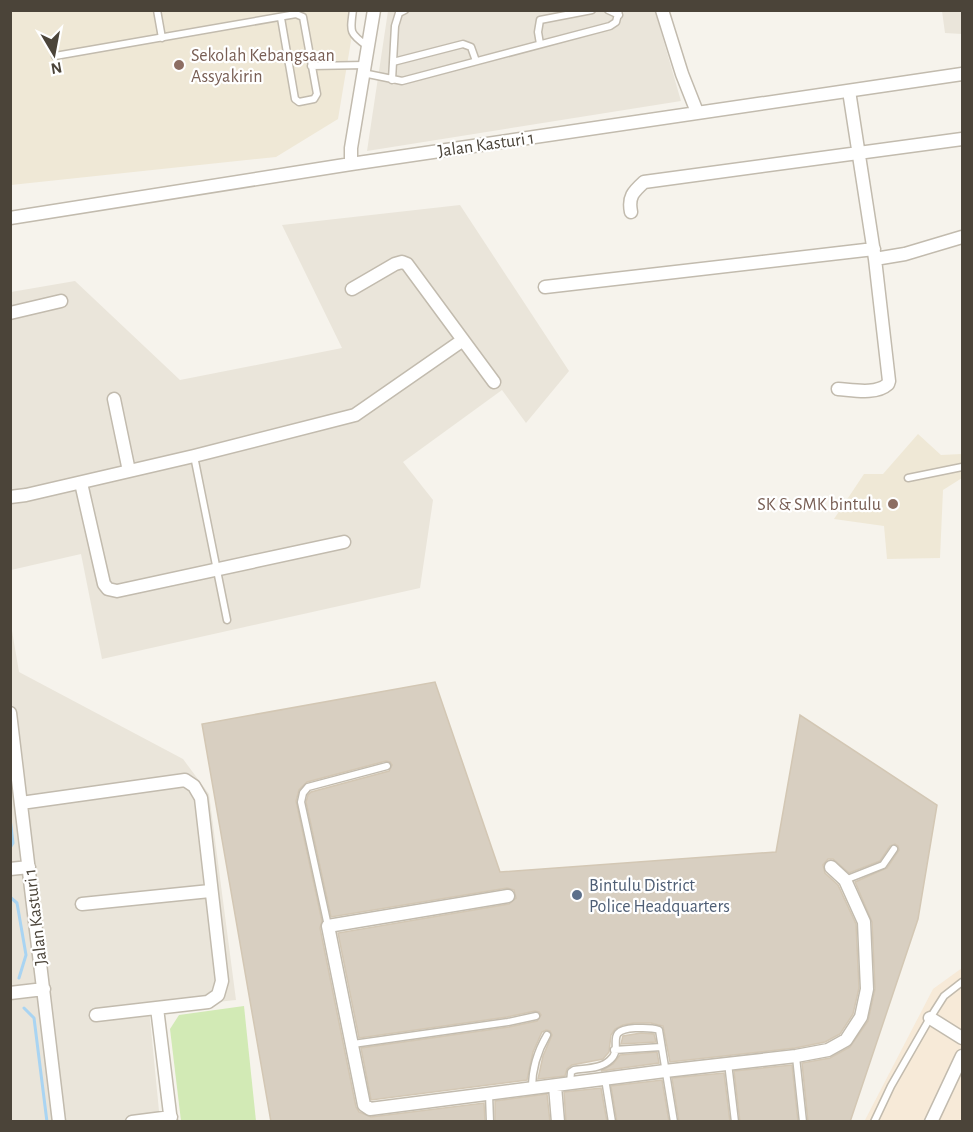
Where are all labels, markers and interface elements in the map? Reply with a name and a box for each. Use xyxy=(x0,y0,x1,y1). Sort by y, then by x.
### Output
north arrow xyxy=(24,24,84,84)
place label: Sekolah Kebangsaan Assyakirin xyxy=(191,47,335,86)
marker: Sekolah Kebangsaan Assyakirin xyxy=(172,58,186,72)
text: N xyxy=(50,59,63,77)
street label: Jalan Kasturi 1 xyxy=(437,129,535,161)
place label: SK & SMK bintulu xyxy=(757,496,881,514)
marker: SK & SMK bintulu xyxy=(886,497,900,511)
street label: Jalan Kasturi 1 xyxy=(21,868,51,966)
place label: Bintulu District Police Headquarters xyxy=(589,877,730,916)
marker: Bintulu District Police Headquarters xyxy=(570,888,584,902)

